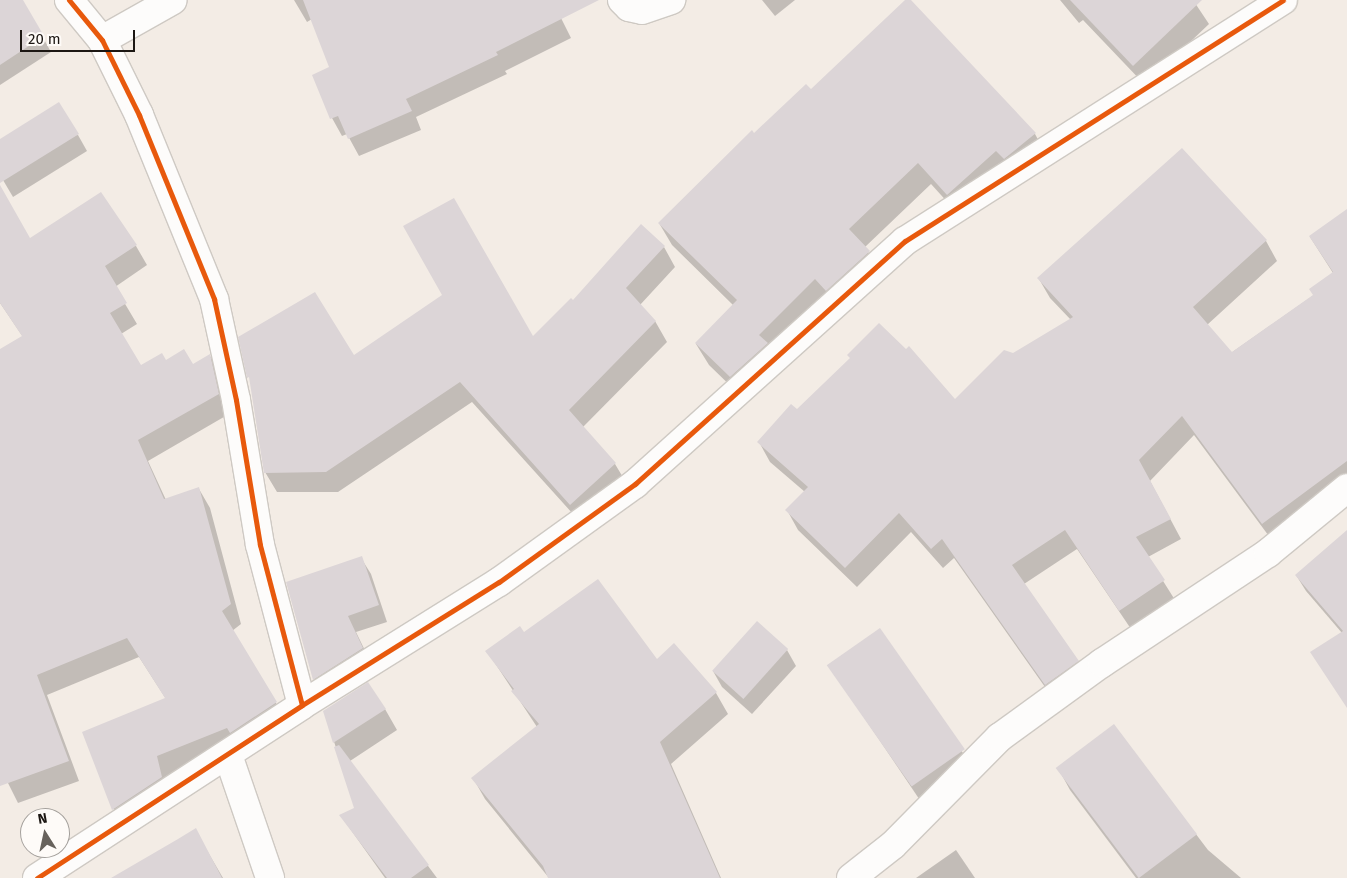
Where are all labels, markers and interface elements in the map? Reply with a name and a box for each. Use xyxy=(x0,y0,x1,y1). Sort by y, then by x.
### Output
scale bar xyxy=(22,20,138,52)
text: 20 m xyxy=(28,30,61,48)
north arrow xyxy=(20,808,70,858)
text: N xyxy=(36,810,49,828)

